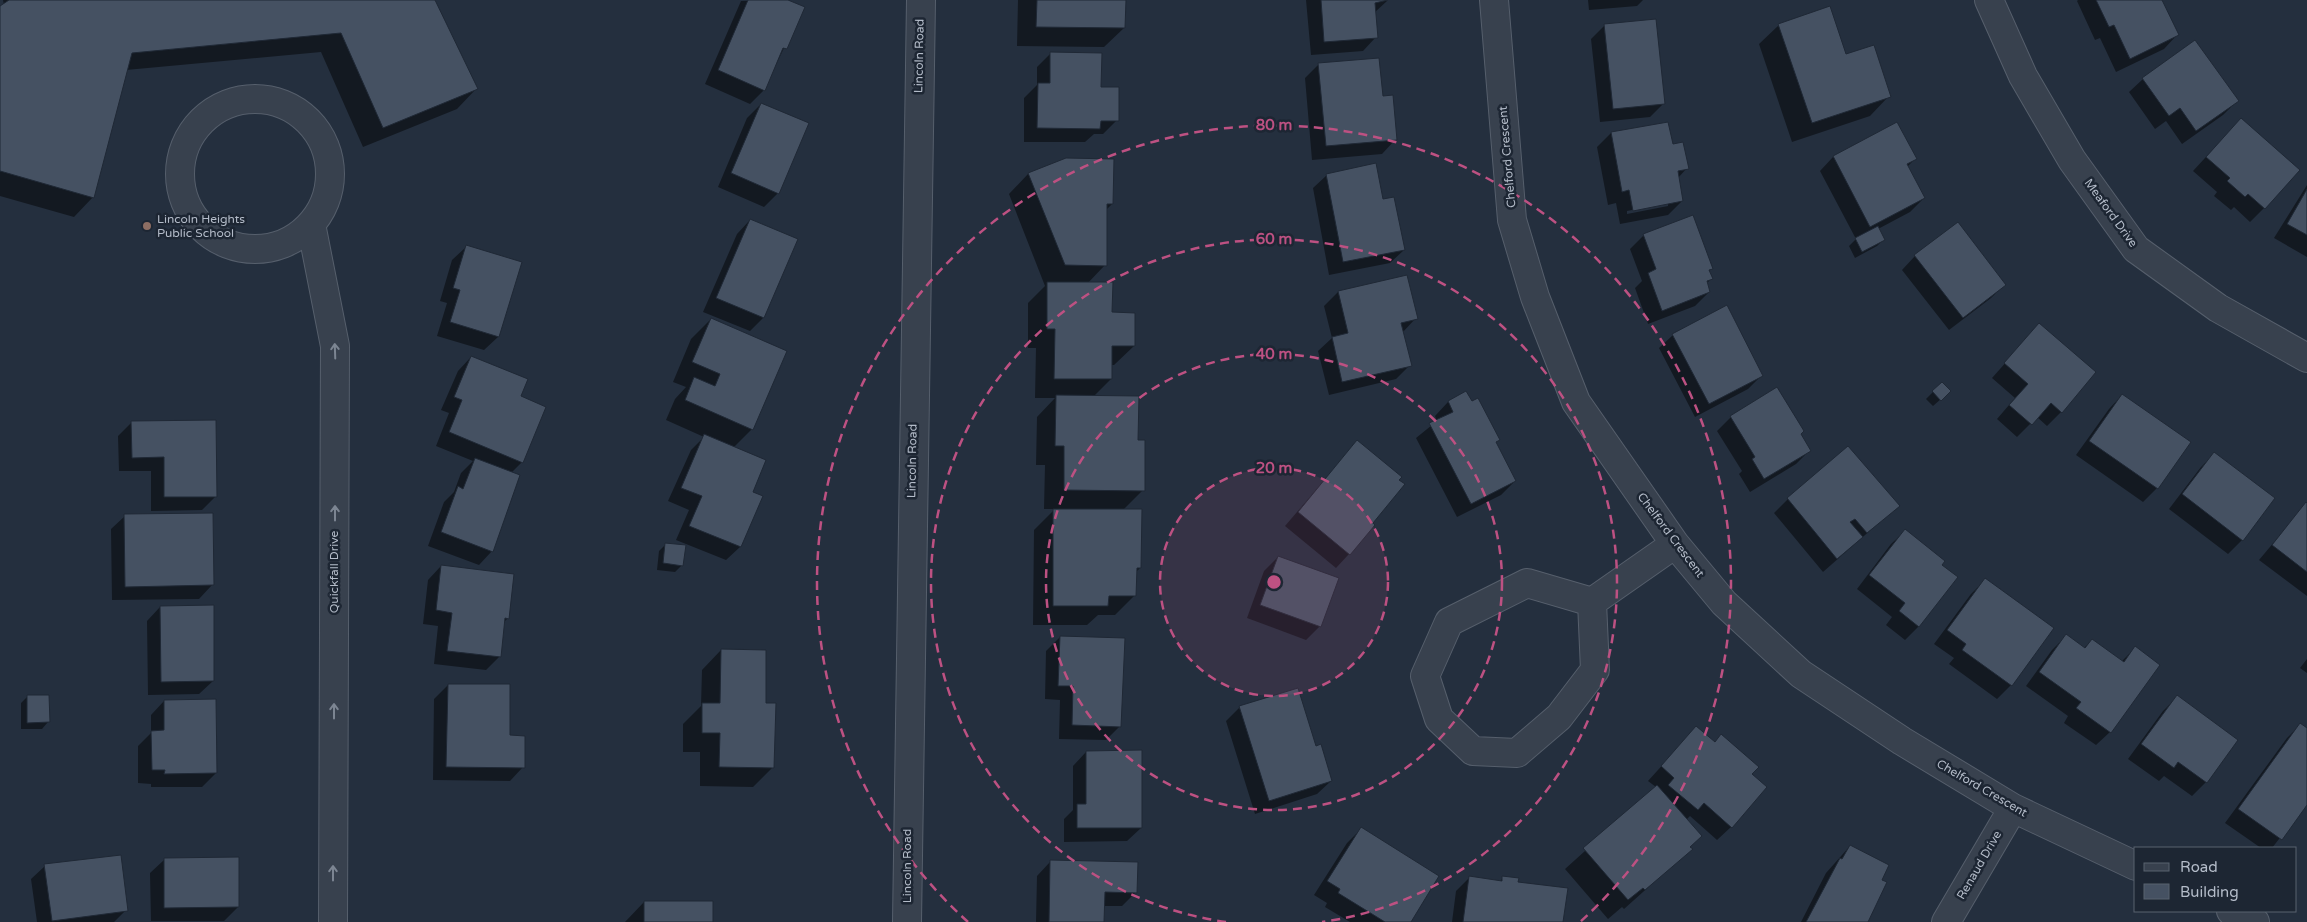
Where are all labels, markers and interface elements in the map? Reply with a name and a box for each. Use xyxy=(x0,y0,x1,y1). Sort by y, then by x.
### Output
street label: Lincoln Road xyxy=(911,19,927,93)
street label: Chelford Crescent xyxy=(1496,105,1518,209)
text: 80 m xyxy=(1256,116,1292,134)
street label: Meaford Drive xyxy=(2082,176,2141,250)
place label: Lincoln Heights Public School xyxy=(157,212,245,240)
marker: Lincoln Heights Public School xyxy=(141,220,153,232)
text: 60 m xyxy=(1256,230,1292,248)
one-way arrow xyxy=(330,343,340,360)
text: 40 m xyxy=(1256,345,1292,363)
street label: Lincoln Road xyxy=(904,424,920,498)
text: 20 m xyxy=(1256,459,1292,477)
street label: Chelford Crescent xyxy=(1635,490,1708,580)
one-way arrow xyxy=(330,506,340,522)
street label: Quickfall Drive xyxy=(327,530,341,613)
centre of rings xyxy=(1265,573,1283,591)
one-way arrow xyxy=(329,703,339,720)
street label: Chelford Crescent xyxy=(1934,756,2030,820)
street label: Renaud Drive xyxy=(1954,828,2004,902)
street label: Lincoln Road xyxy=(900,829,914,903)
legend xyxy=(2134,847,2297,912)
text: Road xyxy=(2180,858,2218,876)
one-way arrow xyxy=(328,866,338,882)
text: Building xyxy=(2180,883,2239,901)

